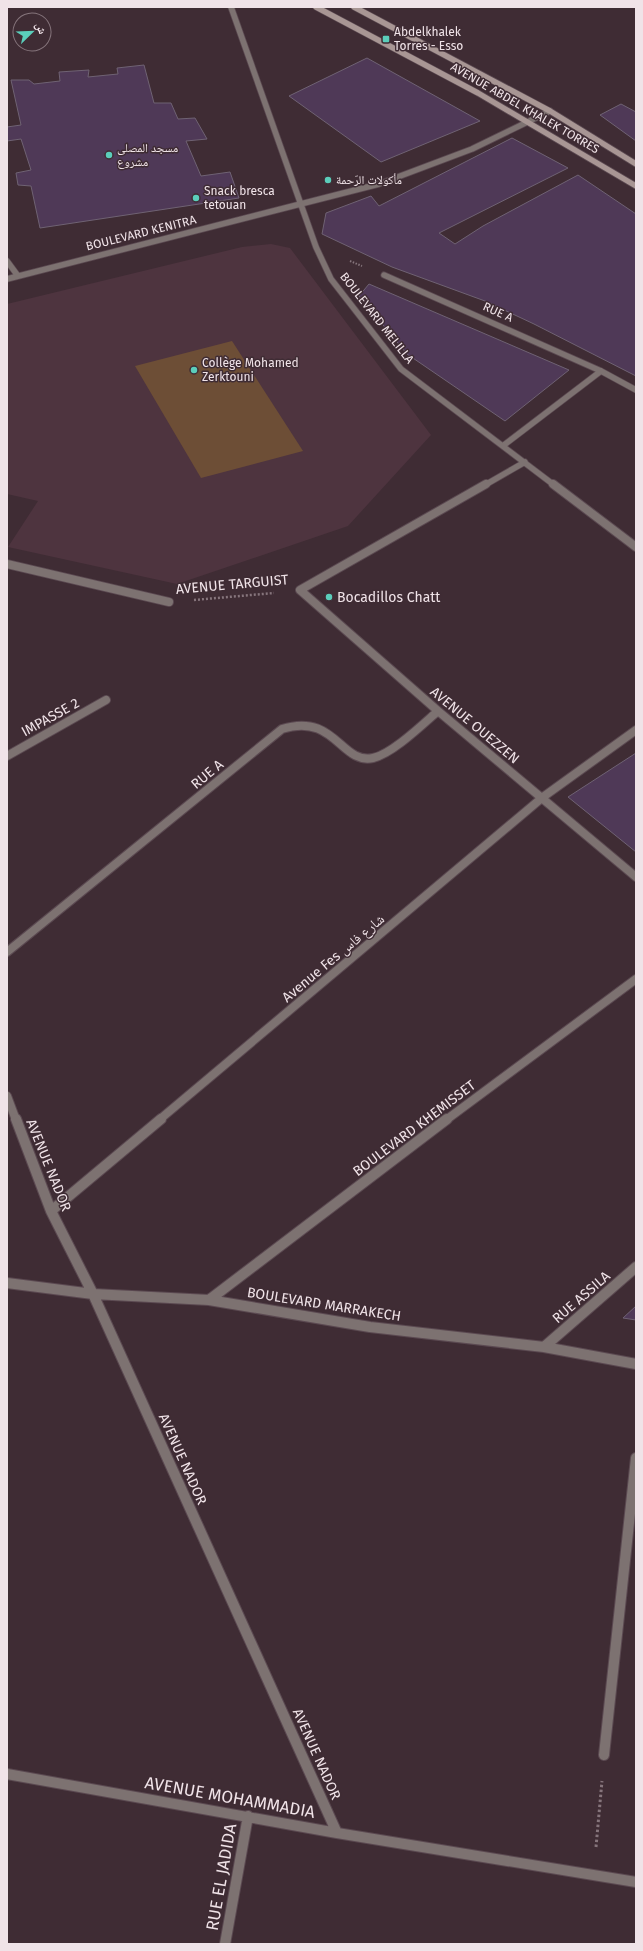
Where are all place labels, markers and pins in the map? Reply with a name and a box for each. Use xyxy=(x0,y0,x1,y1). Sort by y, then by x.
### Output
place label: Abdelkhalek Torres - Esso xyxy=(394,25,463,53)
marker: Abdelkhalek Torres - Esso xyxy=(381,34,391,44)
place label: مسجد المصلى مشروع xyxy=(117,141,178,170)
marker: مسجد المصلى مشروع xyxy=(104,150,114,160)
place label: مأكولات الرّحمة xyxy=(336,173,402,187)
marker: مأكولات الرّحمة xyxy=(323,175,333,185)
place label: Snack bresca tetouan xyxy=(204,184,275,212)
marker: Snack bresca tetouan xyxy=(191,193,201,203)
place label: Collège Mohamed Zerktouni xyxy=(202,356,299,384)
marker: Collège Mohamed Zerktouni xyxy=(189,365,199,375)
place label: Bocadillos Chatt xyxy=(337,589,441,606)
marker: Bocadillos Chatt xyxy=(324,592,334,602)

